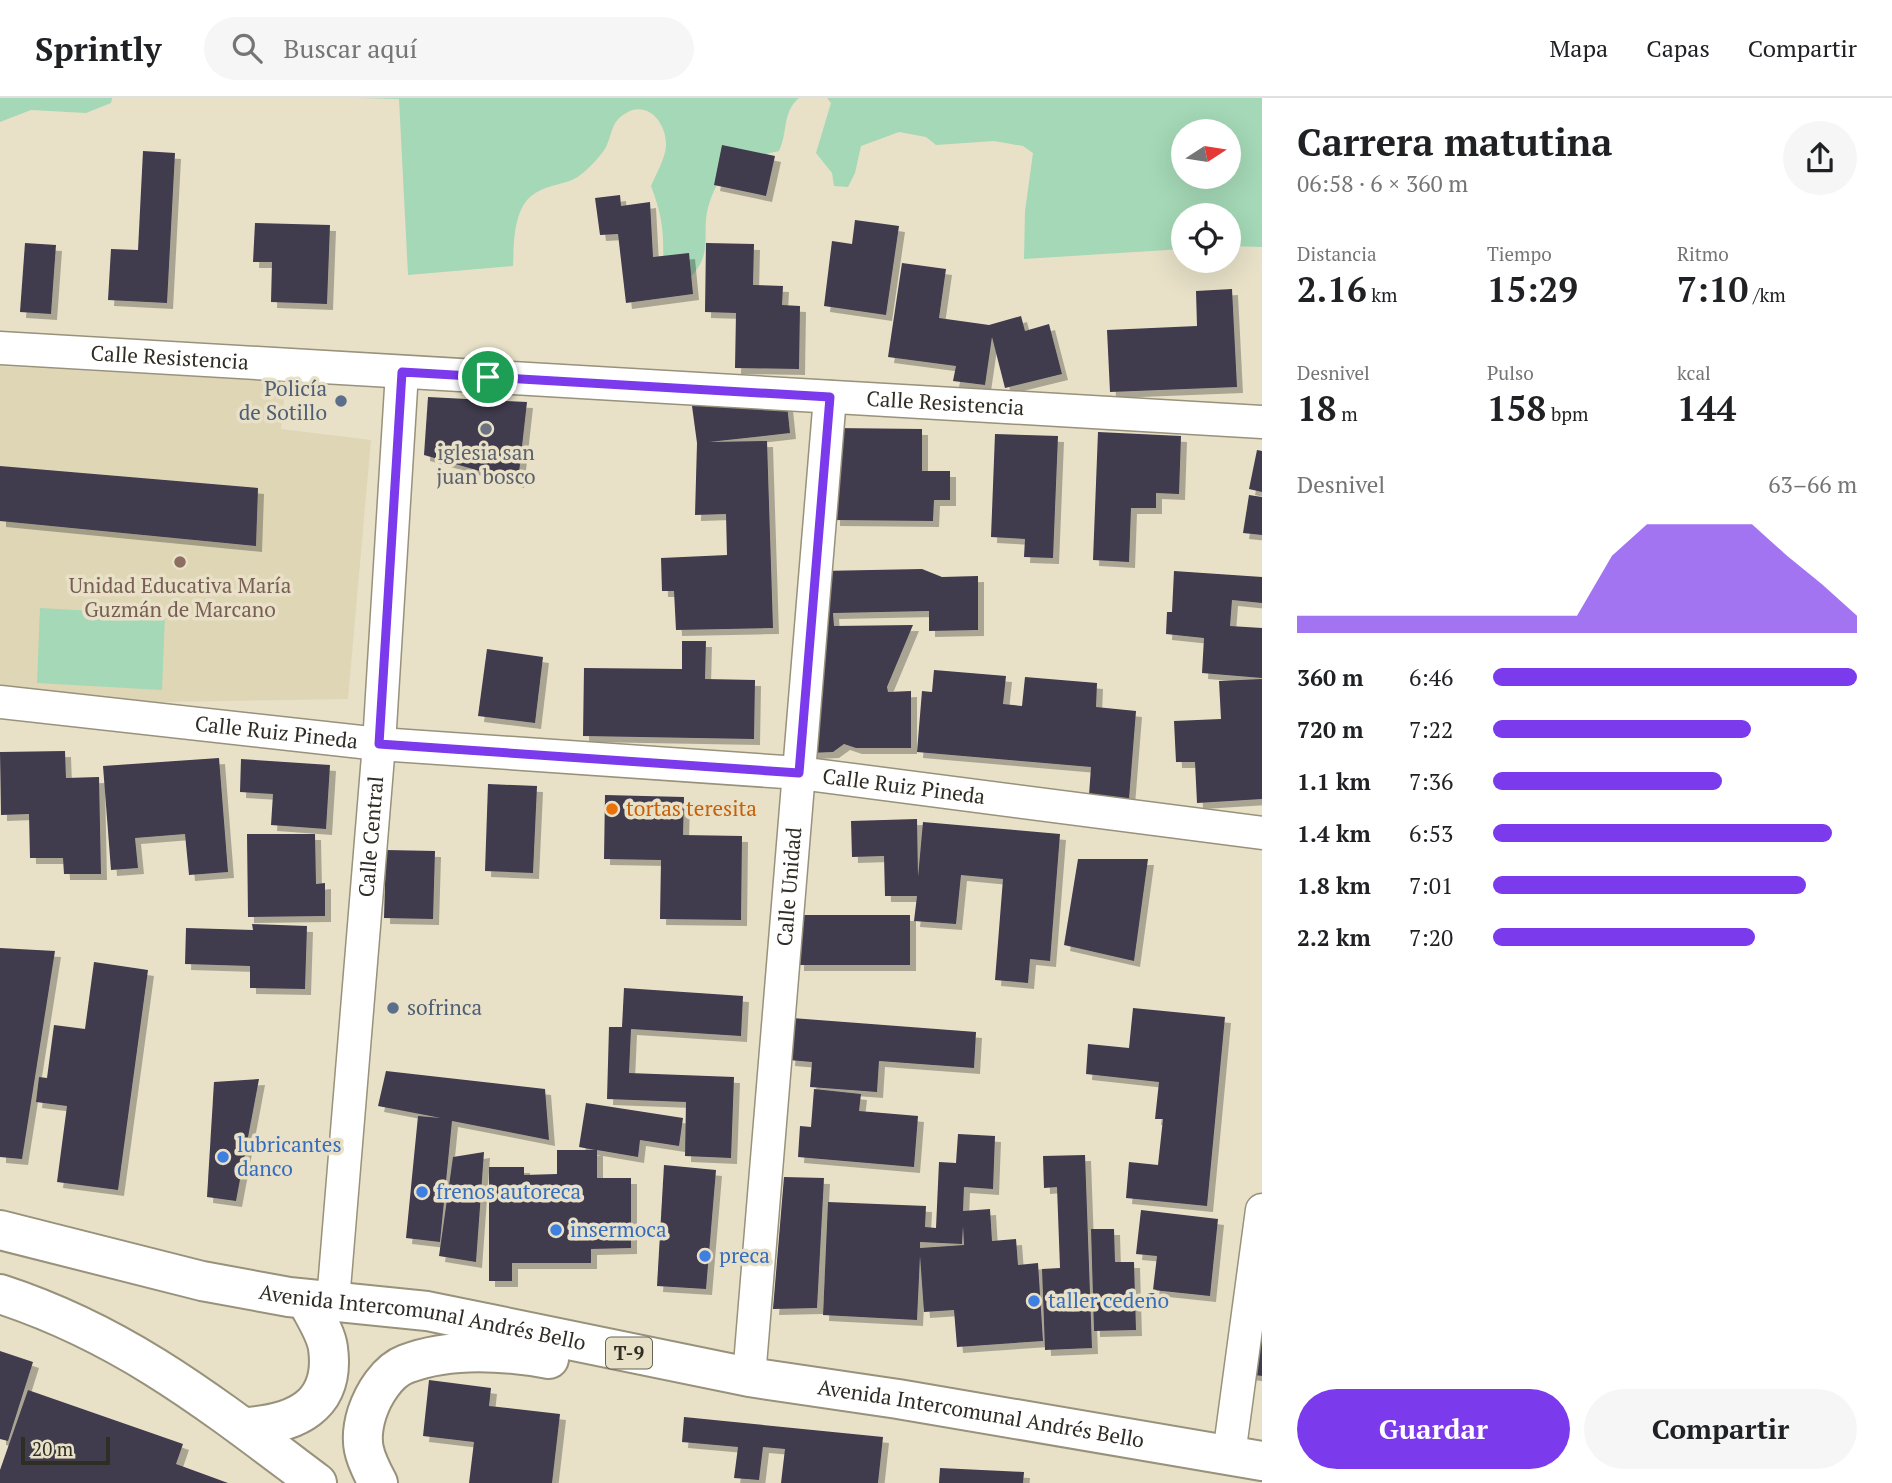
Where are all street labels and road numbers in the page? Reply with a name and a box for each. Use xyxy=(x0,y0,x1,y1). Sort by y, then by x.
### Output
street label: Calle Resistencia xyxy=(90,338,250,376)
street label: Calle Resistencia xyxy=(866,384,1026,421)
street label: Calle Ruiz Pineda xyxy=(193,709,360,755)
street label: Calle Ruiz Pineda xyxy=(821,761,987,810)
street label: Calle Central xyxy=(351,775,389,898)
street label: Calle Unidad xyxy=(770,826,807,947)
street label: Avenida Intercomunal Andrés Bello xyxy=(257,1277,589,1356)
road number: T-9 xyxy=(606,1338,652,1368)
street label: Avenida Intercomunal Andrés Bello xyxy=(816,1372,1147,1454)

